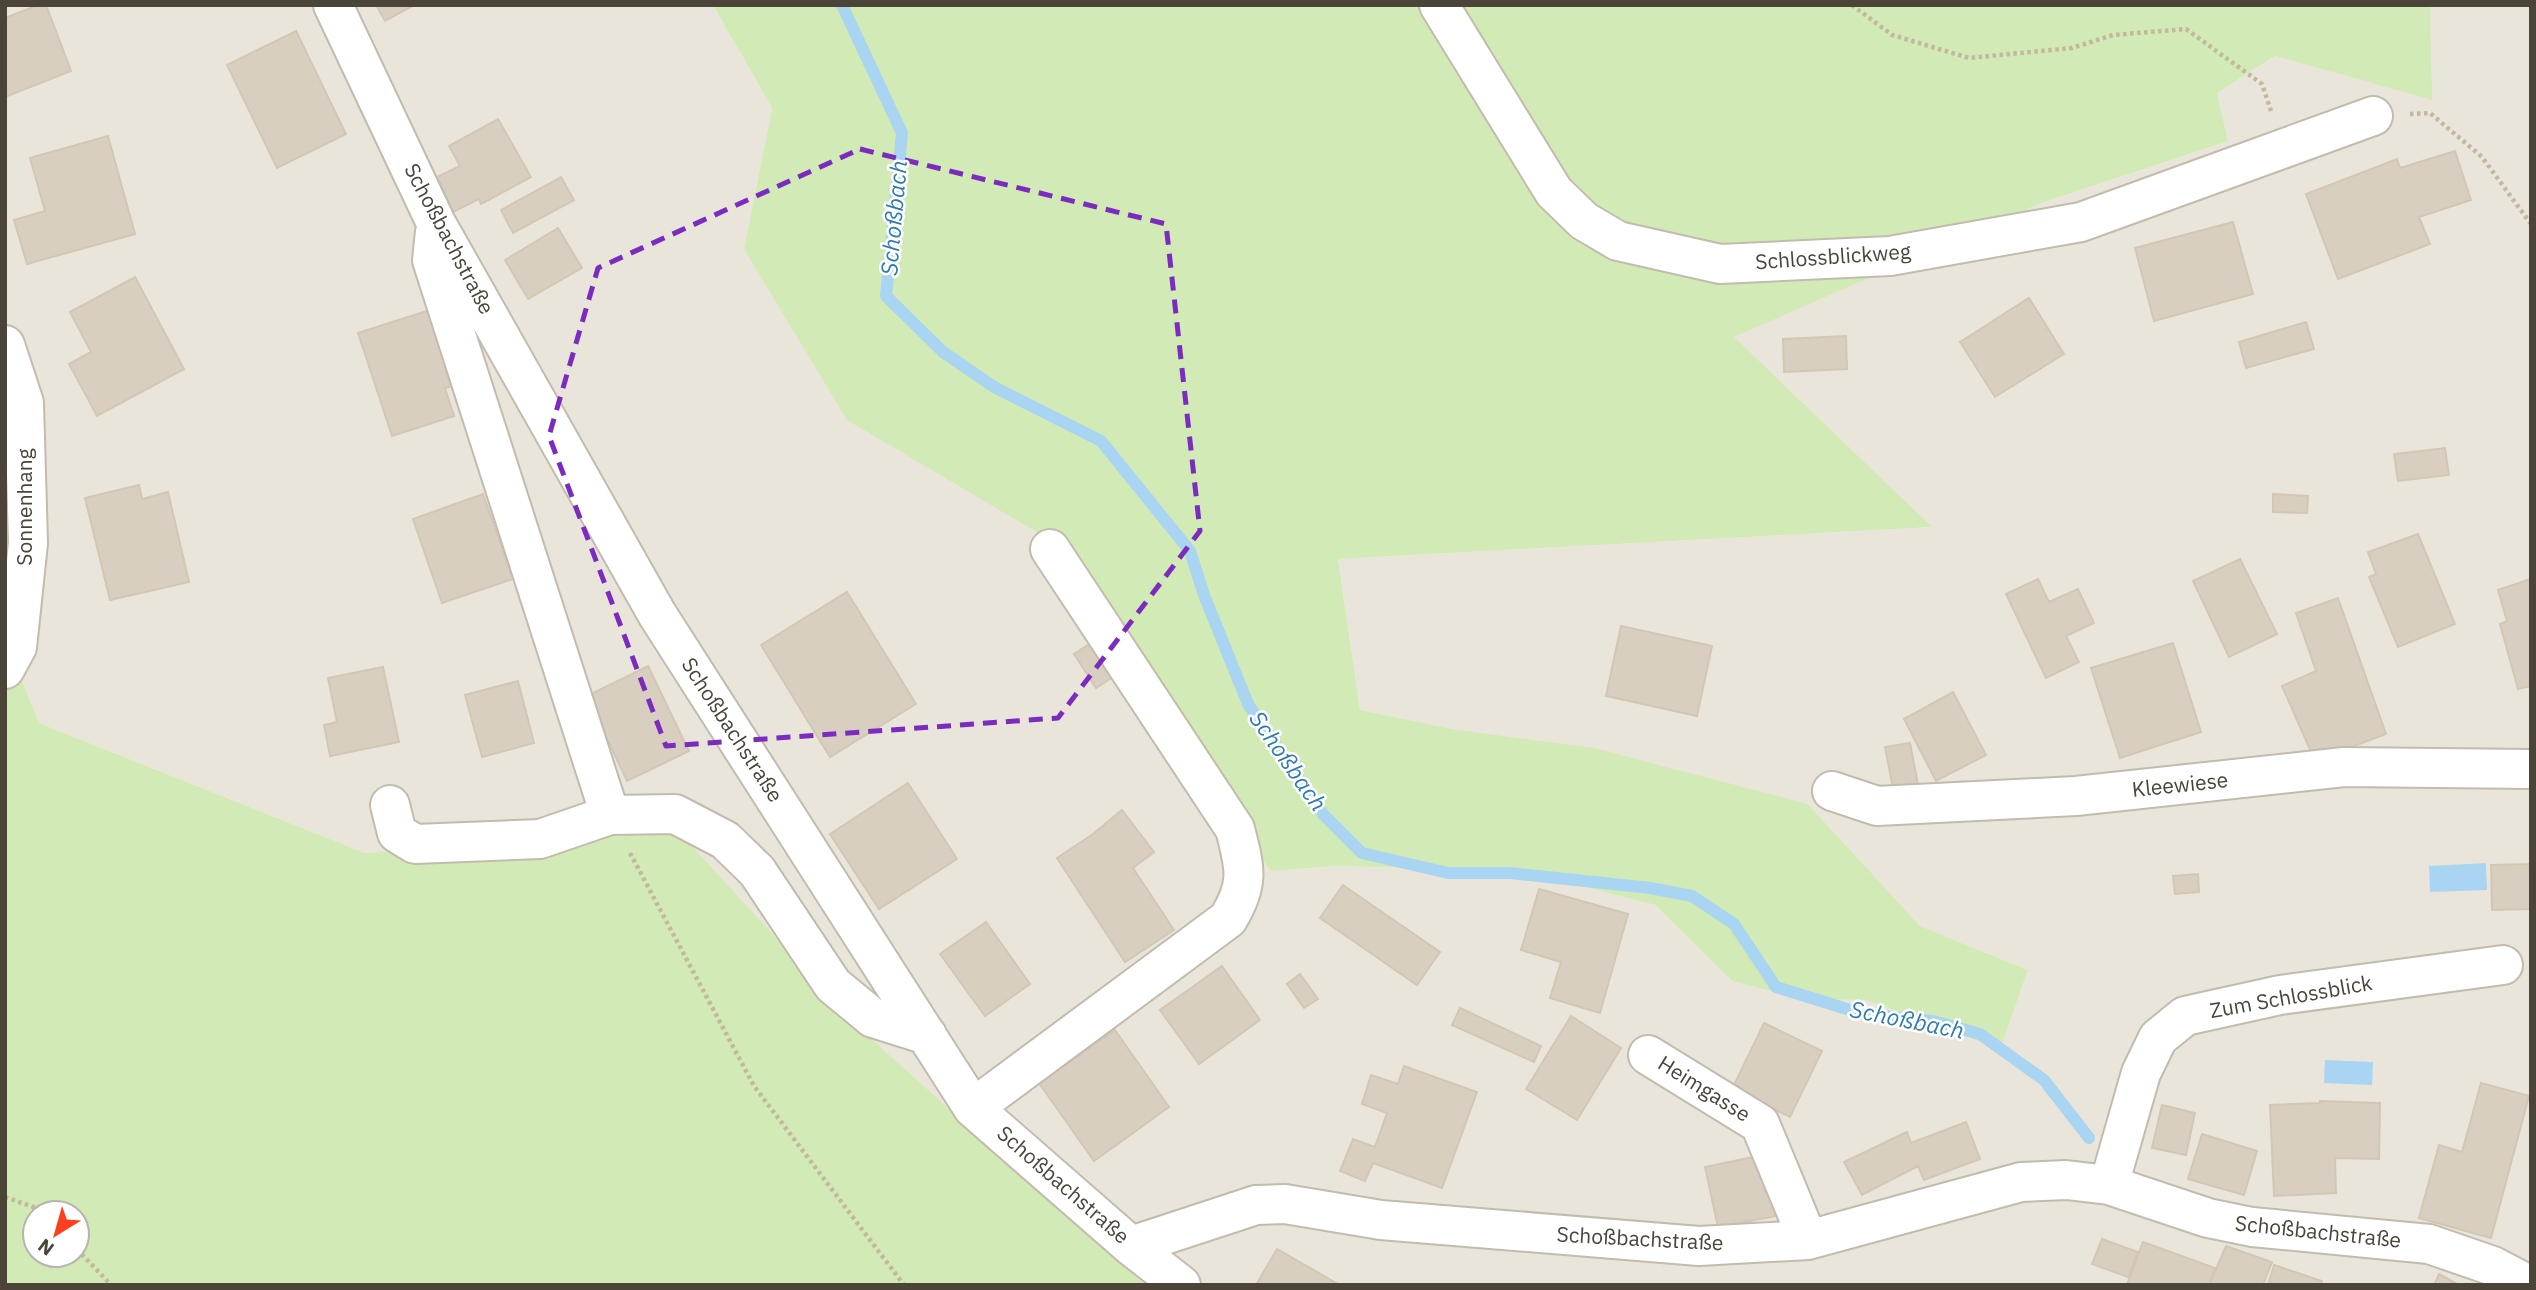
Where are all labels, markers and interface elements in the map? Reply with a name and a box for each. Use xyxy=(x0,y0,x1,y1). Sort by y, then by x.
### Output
street label: Schoßbachstraße xyxy=(398,158,501,319)
water label: Schoßbach xyxy=(873,159,913,277)
street label: Schlossblickweg xyxy=(1754,237,1912,275)
street label: Sonnenhang xyxy=(10,448,38,566)
street label: Schoßbachstraße xyxy=(676,652,790,807)
water label: Schoßbach xyxy=(1243,704,1334,816)
street label: Kleewiese xyxy=(2130,765,2229,803)
street label: Zum Schlossblick xyxy=(2207,968,2374,1024)
water label: Schoßbach xyxy=(1848,993,1967,1045)
street label: Heimgasse xyxy=(1653,1049,1756,1128)
street label: Schoßbachstraße xyxy=(991,1119,1136,1250)
north arrow xyxy=(21,1199,91,1269)
street label: Schoßbachstraße xyxy=(2234,1208,2403,1254)
street label: Schoßbachstraße xyxy=(1556,1220,1724,1256)
text: N xyxy=(33,1234,58,1261)

